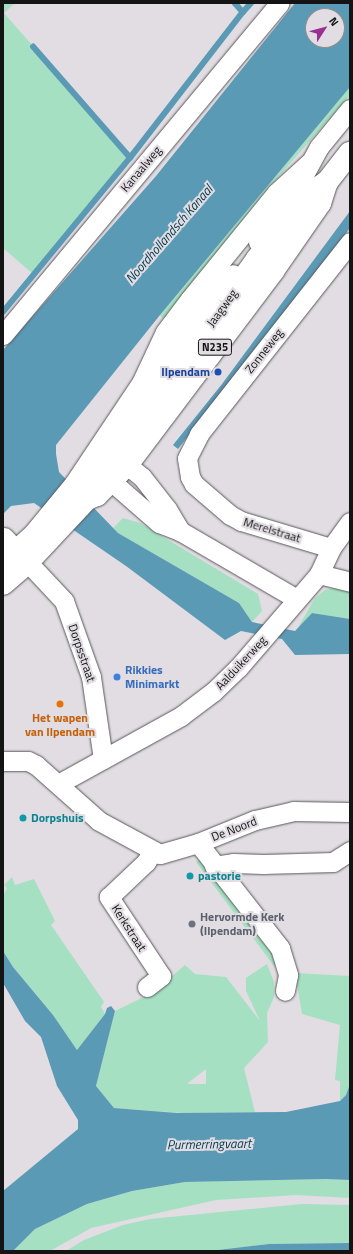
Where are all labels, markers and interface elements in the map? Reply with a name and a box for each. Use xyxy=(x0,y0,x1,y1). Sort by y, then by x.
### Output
north arrow xyxy=(305,8,345,48)
text: N xyxy=(325,14,343,29)
street label: Kanaalweg xyxy=(118,143,164,195)
water label: Noordhollandsch Kanaal xyxy=(122,182,216,286)
street label: Jaagweg xyxy=(204,286,240,330)
street label: Zonneweg xyxy=(242,326,286,376)
road number: N235 xyxy=(197,338,233,356)
place label: Ilpendam xyxy=(161,365,210,379)
marker: Ilpendam xyxy=(213,367,223,377)
street label: Merelstraat xyxy=(242,514,302,546)
street label: Dorpsstraat xyxy=(65,622,99,684)
street label: Aalduikerweg xyxy=(212,633,270,693)
place label: Rikkies Minimarkt xyxy=(125,663,179,691)
marker: Rikkies Minimarkt xyxy=(112,672,122,682)
marker: Het wapen van Ilpendam xyxy=(55,699,65,709)
place label: Het wapen van Ilpendam xyxy=(25,711,95,739)
place label: Dorpshuis xyxy=(31,811,84,825)
marker: Dorpshuis xyxy=(18,813,28,823)
street label: De Noord xyxy=(209,814,259,844)
place label: pastorie xyxy=(198,869,241,883)
marker: pastorie xyxy=(185,871,195,881)
street label: Kerkstraat xyxy=(109,902,149,954)
place label: Hervormde Kerk (Ilpendam) xyxy=(200,910,284,938)
marker: Hervormde Kerk (Ilpendam) xyxy=(187,919,197,929)
water label: Purmerringvaart xyxy=(167,1135,251,1153)

